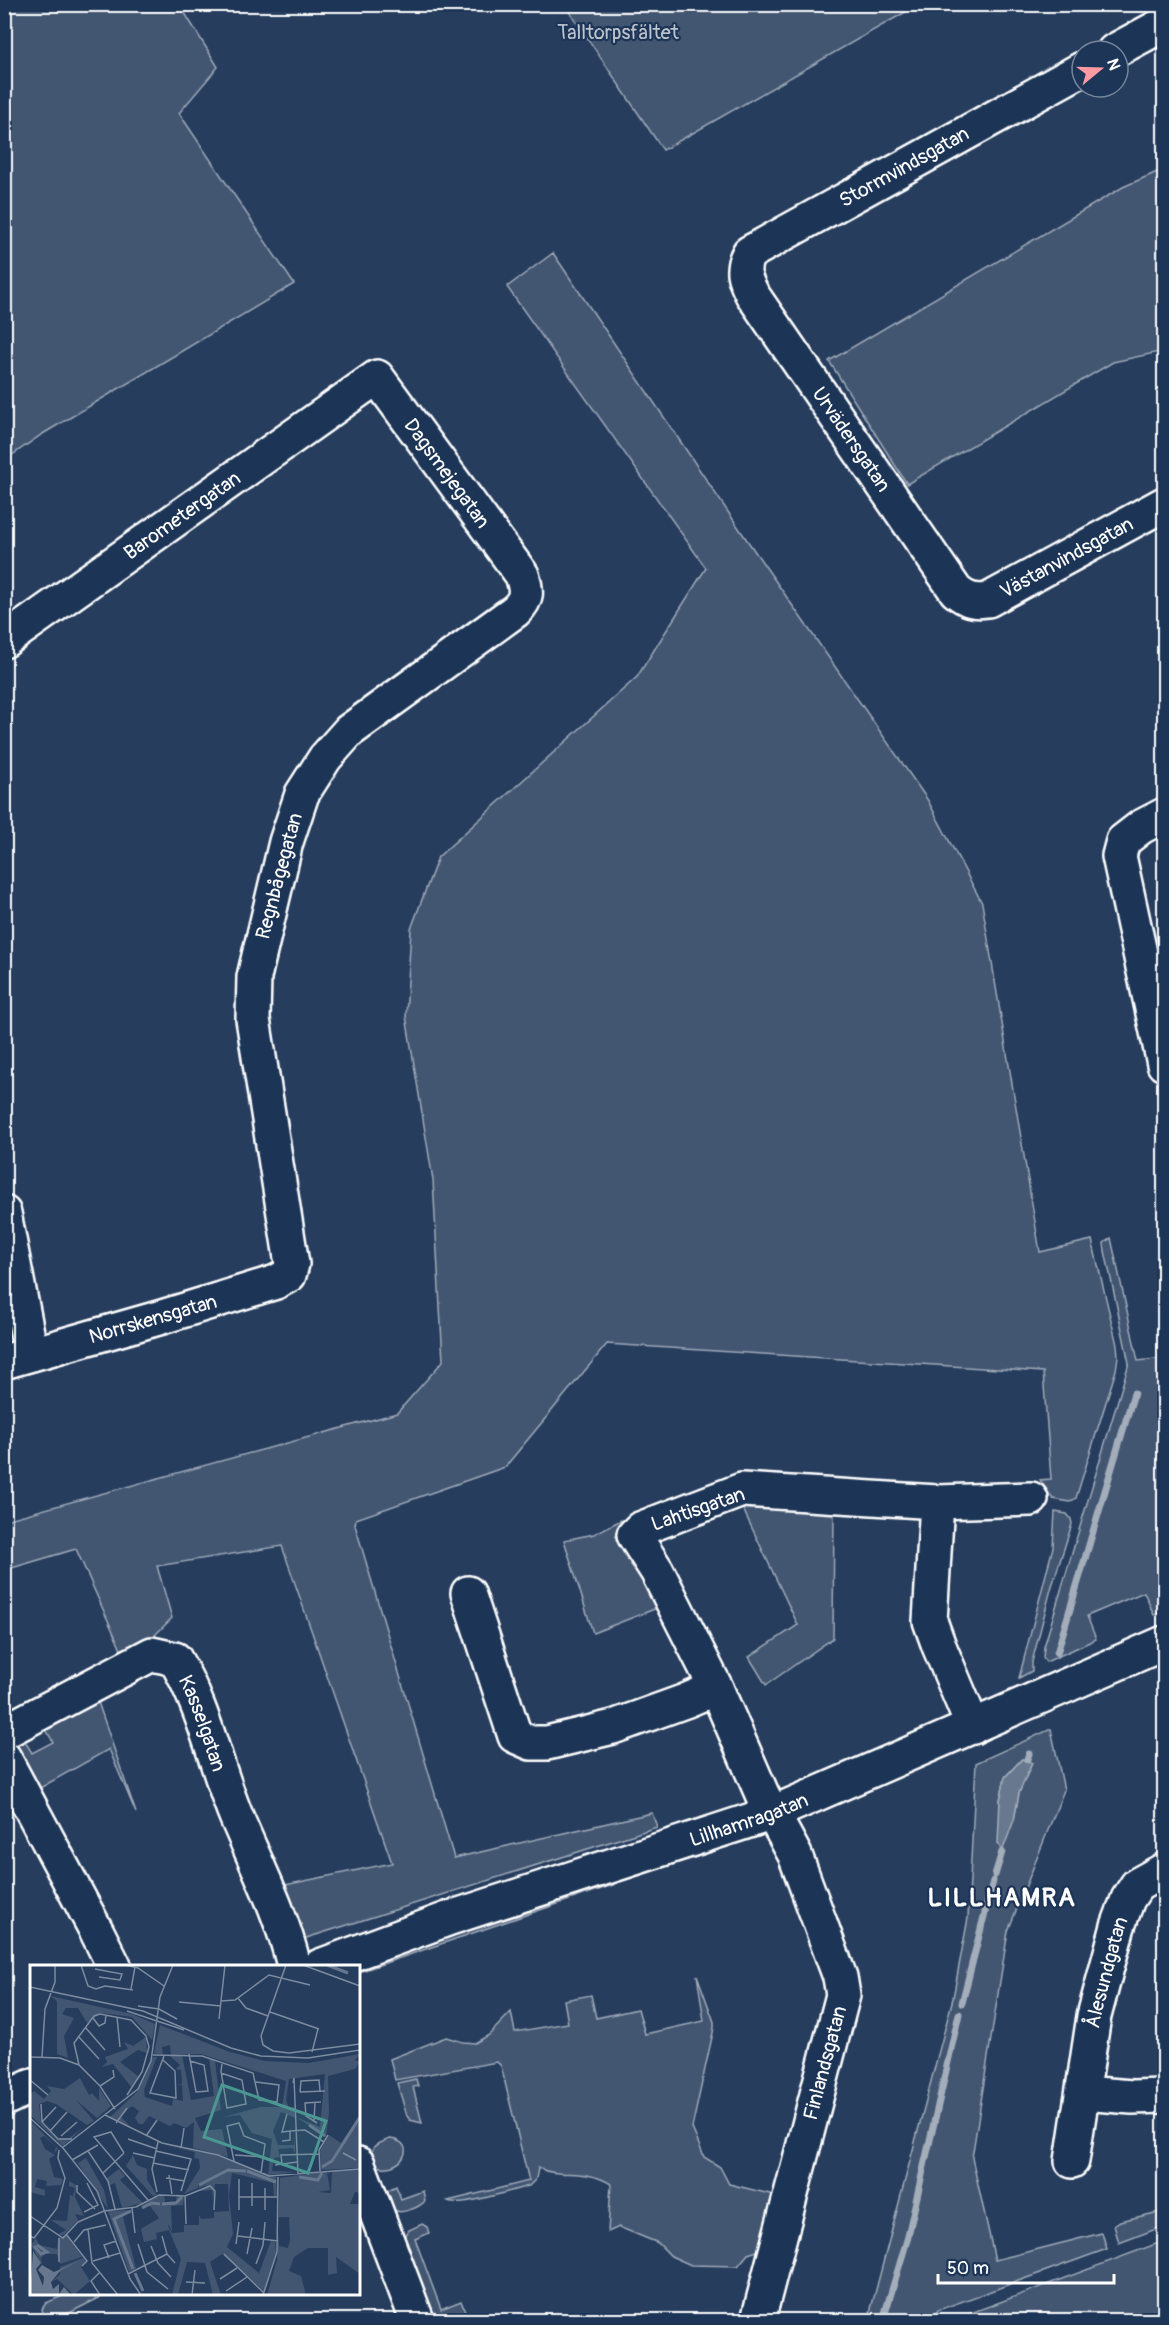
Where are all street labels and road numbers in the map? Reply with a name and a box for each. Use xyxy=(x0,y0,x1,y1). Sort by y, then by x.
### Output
street label: Stormvindsgatan xyxy=(835,121,973,213)
street label: Urvädersgatan xyxy=(807,382,896,496)
street label: Dagsmejegatan xyxy=(399,413,496,533)
street label: Barometergatan xyxy=(119,465,245,565)
street label: Västanvindsgatan xyxy=(995,511,1137,604)
street label: Regnbågegatan xyxy=(250,810,308,942)
street label: Norrskensgatan xyxy=(86,1289,220,1349)
street label: Lahtisgatan xyxy=(648,1481,748,1537)
street label: Kasselgatan xyxy=(173,1671,232,1774)
street label: Lillhamragatan xyxy=(686,1787,812,1852)
street label: Ålesundgatan xyxy=(1079,1913,1133,2030)
street label: Finlandsgatan xyxy=(798,2003,852,2123)

